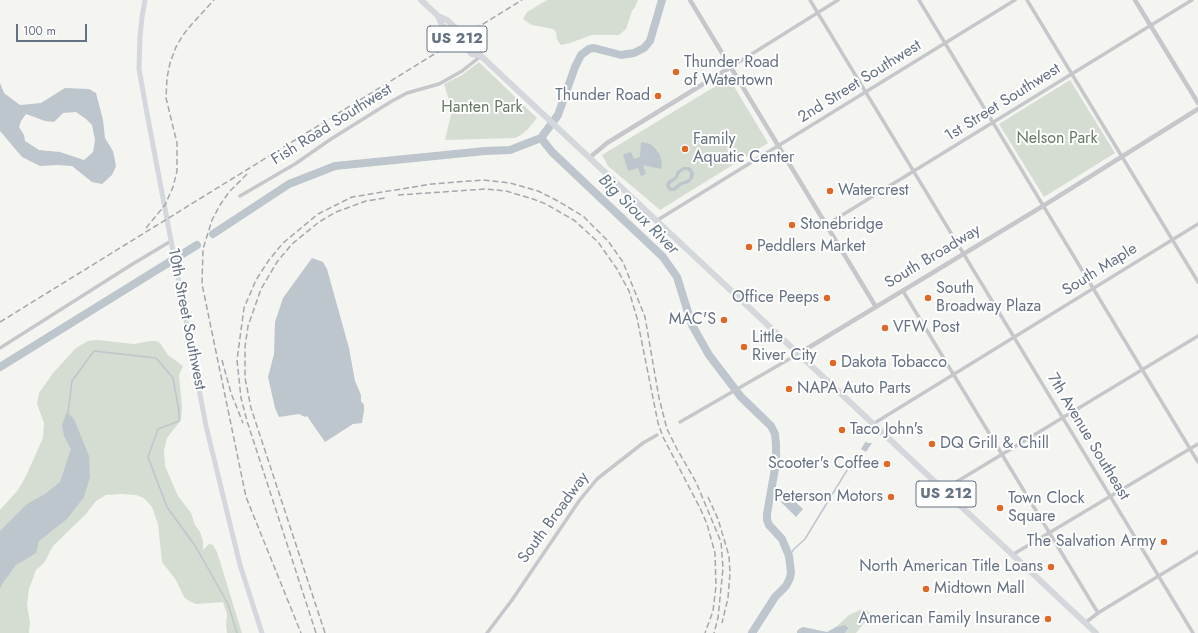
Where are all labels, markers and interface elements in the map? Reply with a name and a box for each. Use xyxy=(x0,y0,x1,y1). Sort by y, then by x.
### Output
scale bar xyxy=(18,16,89,42)
text: 100 m xyxy=(23,22,56,40)
road number: US 212 xyxy=(427,26,487,52)
street label: 2nd Street Southwest xyxy=(795,36,925,128)
place label: Thunder Road of Watertown xyxy=(684,53,779,91)
street label: 1st Street Southwest xyxy=(942,60,1064,146)
marker: Thunder Road of Watertown xyxy=(671,67,681,77)
street label: Fish Road Southwest xyxy=(268,80,396,170)
place label: Thunder Road xyxy=(555,86,650,106)
marker: Thunder Road xyxy=(653,91,663,101)
park label: Hanten Park xyxy=(441,98,523,118)
park label: Nelson Park xyxy=(1016,129,1098,149)
place label: Family Aquatic Center xyxy=(693,130,794,168)
marker: Family Aquatic Center xyxy=(680,144,690,154)
water label: Big Sioux River xyxy=(593,170,683,260)
place label: Watercrest xyxy=(838,181,909,201)
marker: Watercrest xyxy=(825,186,835,196)
place label: Stonebridge xyxy=(800,215,883,235)
marker: Stonebridge xyxy=(787,220,797,230)
street label: South Broadway xyxy=(882,221,984,293)
place label: Peddlers Market xyxy=(757,237,865,257)
street label: South Maple xyxy=(1059,239,1141,301)
marker: Peddlers Market xyxy=(744,242,754,252)
street label: 10th Street Southwest xyxy=(163,246,209,392)
place label: South Broadway Plaza xyxy=(936,279,1041,317)
place label: Office Peeps xyxy=(732,288,819,308)
marker: Office Peeps xyxy=(822,293,832,303)
marker: South Broadway Plaza xyxy=(923,293,933,303)
place label: MAC'S xyxy=(669,310,716,330)
marker: MAC'S xyxy=(719,315,729,325)
place label: VFW Post xyxy=(893,318,960,338)
marker: VFW Post xyxy=(880,323,890,333)
place label: Little River City xyxy=(752,328,816,366)
marker: Little River City xyxy=(739,342,749,352)
place label: Dakota Tobacco xyxy=(841,353,947,373)
marker: Dakota Tobacco xyxy=(828,358,838,368)
street label: 7th Avenue Southeast xyxy=(1043,370,1133,504)
place label: NAPA Auto Parts xyxy=(797,379,911,399)
marker: NAPA Auto Parts xyxy=(784,384,794,394)
place label: Taco John's xyxy=(850,420,923,440)
marker: Taco John's xyxy=(837,425,847,435)
place label: DQ Grill & Chill xyxy=(940,434,1049,454)
marker: DQ Grill & Chill xyxy=(927,439,937,449)
place label: Scooter's Coffee xyxy=(768,454,879,474)
marker: Scooter's Coffee xyxy=(882,459,892,469)
street label: South Broadway xyxy=(514,469,594,567)
road number: US 212 xyxy=(916,481,976,507)
place label: Peterson Motors xyxy=(774,487,883,507)
place label: Town Clock Square xyxy=(1008,489,1084,527)
marker: Peterson Motors xyxy=(886,492,896,502)
marker: Town Clock Square xyxy=(995,503,1005,513)
place label: The Salvation Army xyxy=(1027,532,1156,552)
marker: The Salvation Army xyxy=(1159,537,1169,547)
place label: North American Title Loans xyxy=(859,557,1043,577)
marker: North American Title Loans xyxy=(1046,562,1056,572)
place label: Midtown Mall xyxy=(934,579,1025,599)
marker: Midtown Mall xyxy=(921,584,931,594)
place label: American Family Insurance xyxy=(859,609,1040,629)
marker: American Family Insurance xyxy=(1043,614,1053,624)

